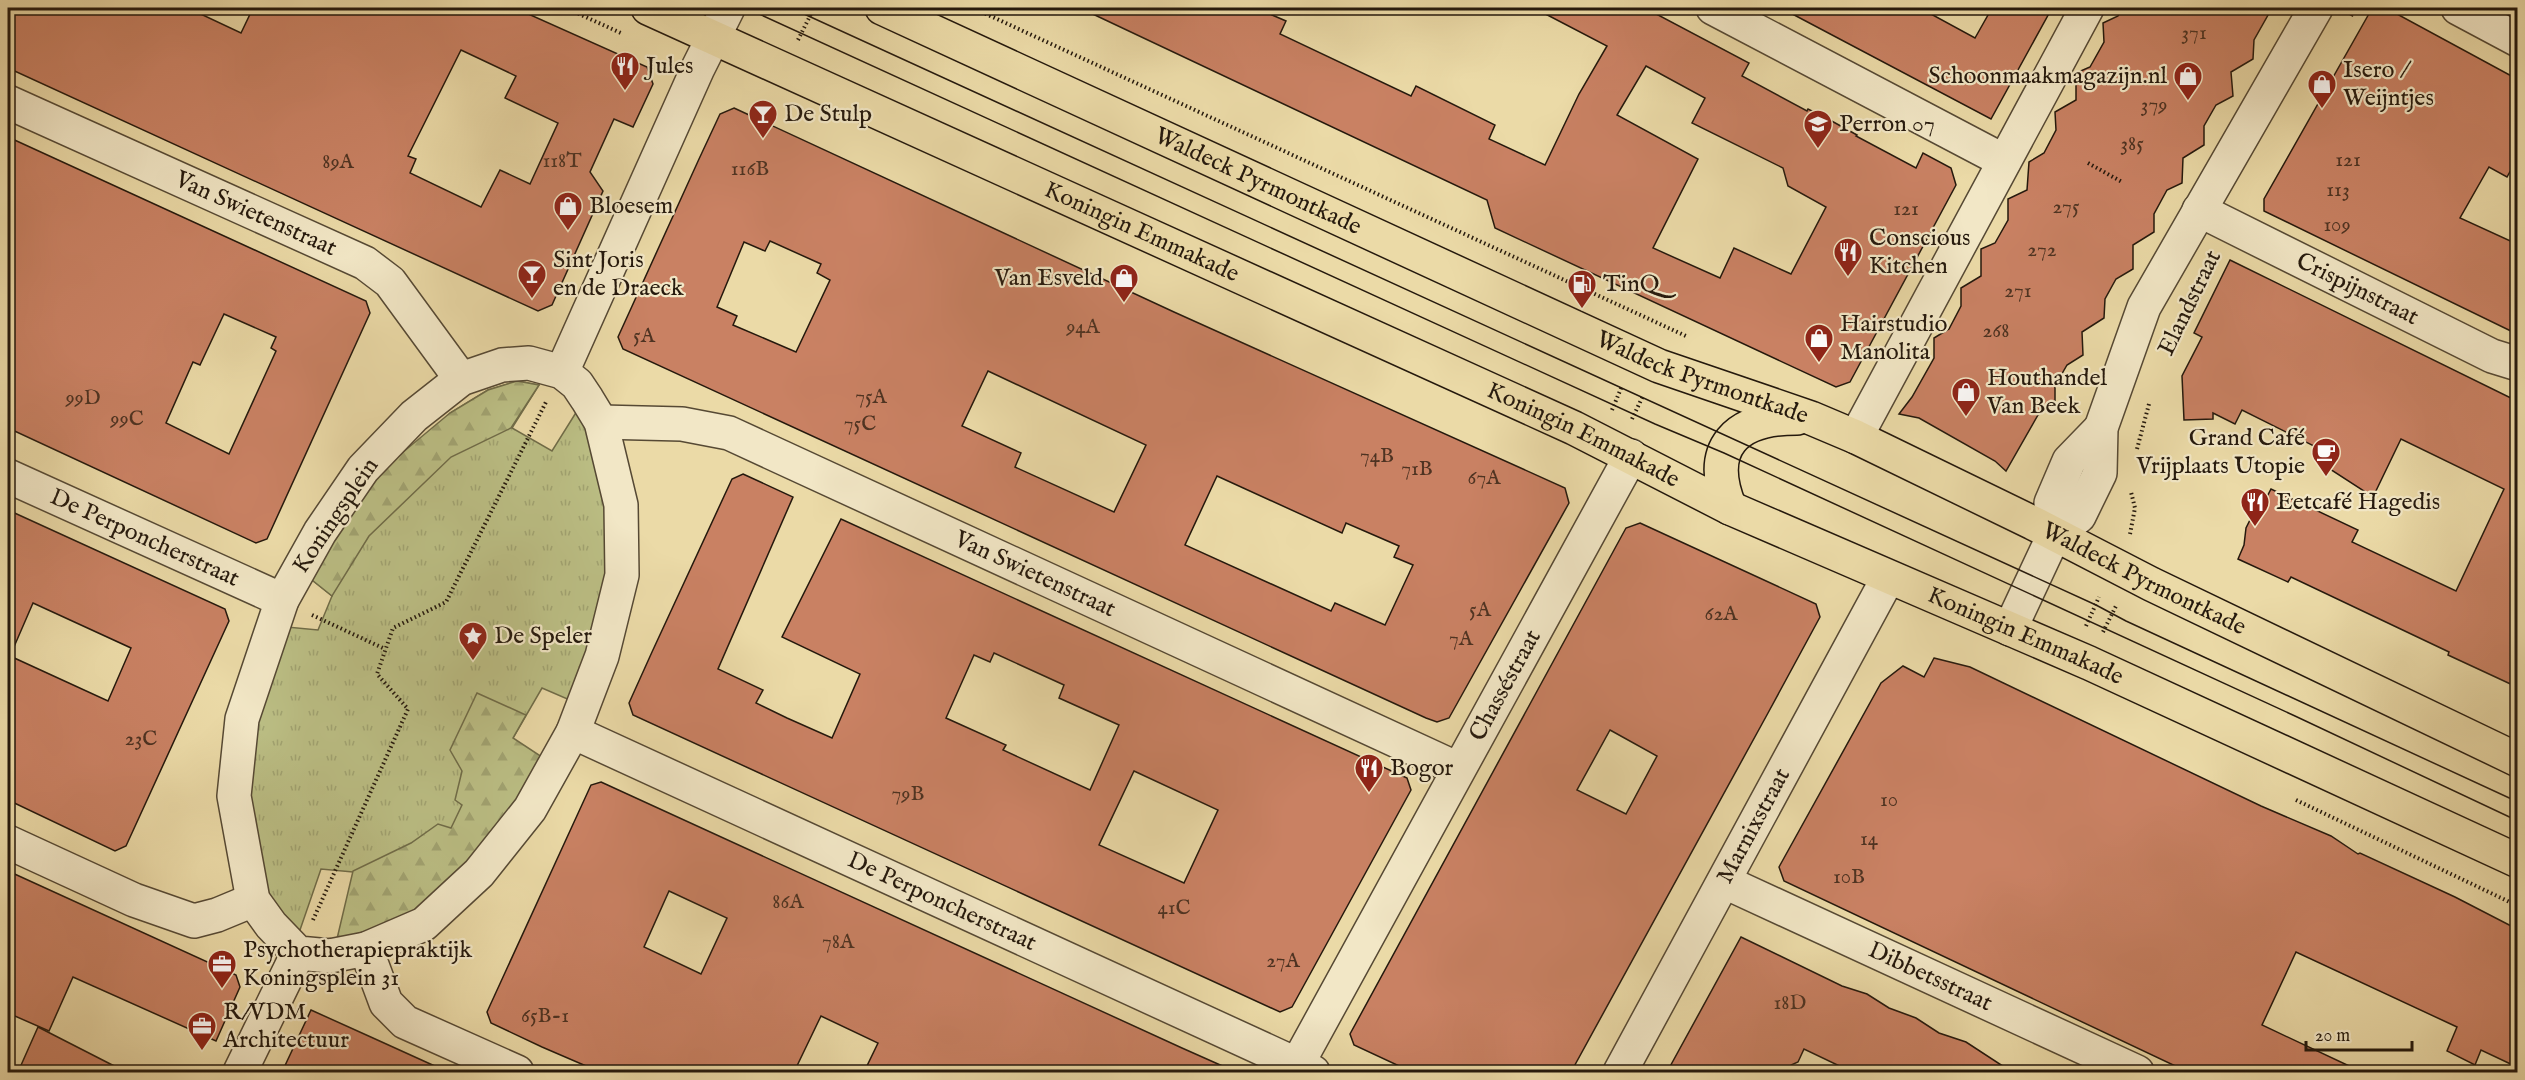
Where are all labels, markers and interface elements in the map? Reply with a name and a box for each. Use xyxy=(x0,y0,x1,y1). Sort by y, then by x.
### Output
house number: 371 xyxy=(2181,20,2207,47)
restaurant icon: Jules xyxy=(609,50,641,92)
place label: Jules xyxy=(643,51,694,82)
place label: Isero / Weijntjes xyxy=(2343,55,2434,114)
shop icon: Schoonmaakmagazijn.nl xyxy=(2172,60,2204,102)
place label: Schoonmaakmagazijn.nl xyxy=(1928,61,2167,92)
shop icon: Isero / Weijntjes xyxy=(2306,68,2338,110)
house number: 379 xyxy=(2141,92,2167,119)
bar icon: De Stulp xyxy=(747,98,779,140)
place label: De Stulp xyxy=(784,99,872,130)
school or university icon: Perron 07 xyxy=(1802,108,1834,150)
place label: Perron 07 xyxy=(1839,109,1935,140)
street label: Waldeck Pyrmontkade xyxy=(1150,120,1366,242)
house number: 385 xyxy=(2120,131,2144,158)
house number: 121 xyxy=(2335,147,2361,174)
house number: 118T xyxy=(542,148,582,175)
house number: 89A xyxy=(322,149,355,176)
house number: 116B xyxy=(731,156,769,183)
street label: Van Swietenstraat xyxy=(169,163,342,264)
street label: Koningin Emmakade xyxy=(1039,174,1244,290)
house number: 113 xyxy=(2326,177,2350,204)
shop icon: Bloesem xyxy=(552,190,584,232)
place label: Bloesem xyxy=(589,191,673,222)
house number: 275 xyxy=(2052,194,2080,221)
house number: 121 xyxy=(1893,196,1919,223)
house number: 109 xyxy=(2323,212,2351,239)
place label: Conscious Kitchen xyxy=(1869,223,1971,282)
restaurant icon: Conscious Kitchen xyxy=(1832,236,1864,278)
house number: 272 xyxy=(2027,237,2057,264)
place label: Sint Joris en de Draeck xyxy=(553,245,684,304)
street label: Elandstraat xyxy=(2151,245,2229,361)
street label: Crispijnstraat xyxy=(2291,245,2424,332)
bar icon: Sint Joris en de Draeck xyxy=(516,258,548,300)
shop icon: Van Esveld xyxy=(1108,262,1140,304)
place label: Van Esveld xyxy=(994,263,1103,294)
fuel station icon: TinQ xyxy=(1566,268,1598,310)
place label: TinQ xyxy=(1603,269,1677,300)
house number: 271 xyxy=(2004,278,2032,305)
place label: Hairstudio Manolita xyxy=(1840,309,1947,368)
house number: 94A xyxy=(1065,314,1101,341)
house number: 268 xyxy=(1983,318,2009,345)
shop icon: Hairstudio Manolita xyxy=(1803,322,1835,364)
house number: 5A xyxy=(633,323,656,350)
street label: Waldeck Pyrmontkade xyxy=(1591,324,1812,431)
place label: Houthandel Van Beek xyxy=(1986,363,2107,422)
street label: Koningin Emmakade xyxy=(1482,375,1685,495)
shop icon: Houthandel Van Beek xyxy=(1950,376,1982,418)
house number: 75A xyxy=(855,384,888,411)
house number: 99D xyxy=(64,385,101,412)
house number: 99C xyxy=(109,406,144,433)
house number: 75C xyxy=(844,411,876,438)
place label: Grand Café Vrijplaats Utopie xyxy=(2136,423,2305,482)
cafe icon: Grand Café Vrijplaats Utopie xyxy=(2310,436,2342,478)
house number: 74B xyxy=(1360,443,1394,470)
street label: Koningsplein xyxy=(286,452,386,580)
house number: 71B xyxy=(1401,456,1433,483)
house number: 67A xyxy=(1468,465,1501,492)
street label: De Perponcherstraat xyxy=(45,481,244,594)
restaurant icon: Eetcafé Hagedis xyxy=(2239,486,2271,528)
place label: Eetcafé Hagedis xyxy=(2276,487,2440,518)
street label: Waldeck Pyrmontkade xyxy=(2036,515,2251,643)
street label: Van Swietenstraat xyxy=(949,523,1121,625)
street label: Koningin Emmakade xyxy=(1923,580,2128,692)
house number: 5A xyxy=(1469,597,1492,624)
house number: 62A xyxy=(1705,601,1738,628)
place icon: De Speler xyxy=(457,620,489,662)
place label: De Speler xyxy=(494,621,592,652)
street label: Chasséstraat xyxy=(1462,624,1548,747)
house number: 7A xyxy=(1449,626,1474,653)
house number: 23C xyxy=(125,726,157,753)
restaurant icon: Bogor xyxy=(1353,752,1385,794)
place label: Bogor xyxy=(1390,753,1454,784)
street label: Marnixstraat xyxy=(1710,763,1797,889)
house number: 79B xyxy=(892,781,925,808)
house number: 10 xyxy=(1880,787,1898,814)
house number: 14 xyxy=(1860,826,1879,853)
street label: De Perponcherstraat xyxy=(842,845,1042,958)
house number: 10B xyxy=(1833,864,1865,891)
house number: 86A xyxy=(772,889,804,916)
house number: 41C xyxy=(1157,895,1191,922)
house number: 78A xyxy=(822,929,855,956)
place label: Psychotherapiepraktijk Koningsplein 31 xyxy=(243,935,472,994)
street label: Dibbetsstraat xyxy=(1863,935,1997,1019)
office icon: Psychotherapiepraktijk Koningsplein 31 xyxy=(206,948,238,990)
house number: 27A xyxy=(1266,948,1301,975)
house number: 18D xyxy=(1774,990,1806,1017)
place label: R/VDM Architectuur xyxy=(222,997,349,1056)
house number: 65B-1 xyxy=(521,1003,569,1030)
office icon: R/VDM Architectuur xyxy=(186,1010,218,1052)
scale bar xyxy=(2306,1014,2412,1052)
text: 20 m xyxy=(2315,1025,2350,1048)

